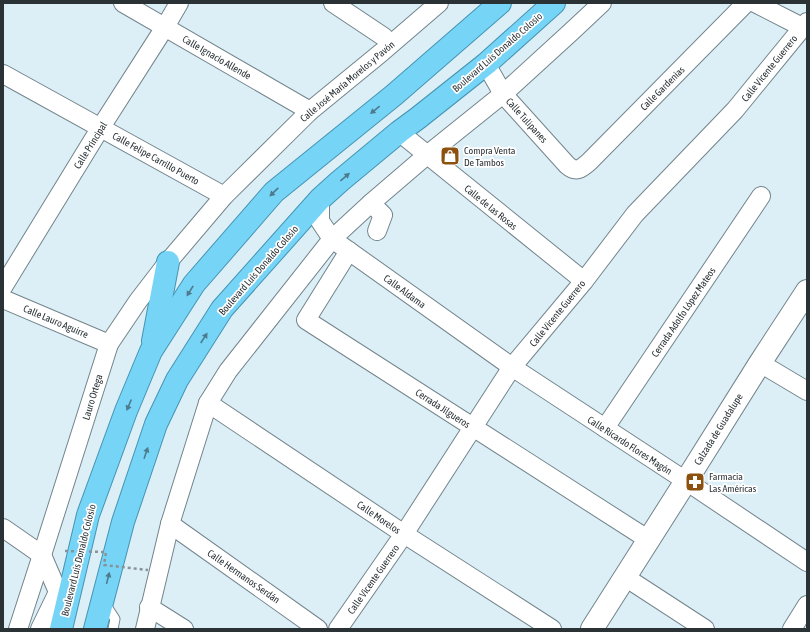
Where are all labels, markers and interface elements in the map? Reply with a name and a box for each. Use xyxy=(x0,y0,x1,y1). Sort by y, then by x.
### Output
street label: Boulevard Luis Donaldo Colosio xyxy=(450,10,545,94)
street label: Calle Ignacio Allende xyxy=(180,33,253,82)
street label: Calle Vicente Guerrero xyxy=(739,33,800,104)
street label: Calle José María Morelos y Pavón xyxy=(298,39,397,124)
street label: Calle Gardenias xyxy=(638,64,687,113)
street label: Calle Tulipanes xyxy=(504,96,550,145)
one-way arrow xyxy=(370,106,381,115)
street label: Calle Principal xyxy=(72,119,109,171)
street label: Calle Felipe Carrillo Puerto xyxy=(110,130,201,187)
shop icon: Compra Venta De Tambos xyxy=(439,145,461,167)
place label: Compra Venta De Tambos xyxy=(464,145,516,168)
one-way arrow xyxy=(339,173,350,182)
street label: Calle de las Rosas xyxy=(462,183,520,232)
one-way arrow xyxy=(269,188,279,197)
street label: Boulevard Luis Donaldo Colosio xyxy=(216,223,300,317)
street label: Cerrada Adolfo López Mateos xyxy=(649,265,718,359)
street label: Calle Aldama xyxy=(382,273,428,310)
street label: Calle Vicente Guerrero xyxy=(527,278,588,349)
one-way arrow xyxy=(186,285,193,297)
street label: Calle Lauro Aguirre xyxy=(22,303,90,340)
one-way arrow xyxy=(200,333,208,343)
street label: Lauro Ortega xyxy=(80,373,105,421)
street label: Cerrada Jilgueros xyxy=(413,387,473,430)
street label: Calzada de Guadalupe xyxy=(692,391,745,467)
one-way arrow xyxy=(125,400,131,412)
street label: Calle Ricardo Flores Magón xyxy=(585,414,674,477)
one-way arrow xyxy=(143,447,149,459)
pharmacy icon: Farmacia Las Américas xyxy=(684,471,706,493)
place label: Farmacia Las Américas xyxy=(709,471,757,494)
street label: Calle Morelos xyxy=(355,499,403,536)
street label: Boulevard Luis Donaldo Colosio xyxy=(59,503,98,617)
street label: Calle Vicente Guerrero xyxy=(345,542,402,616)
street label: Calle Hermanos Serdán xyxy=(205,547,282,606)
one-way arrow xyxy=(106,571,112,584)

